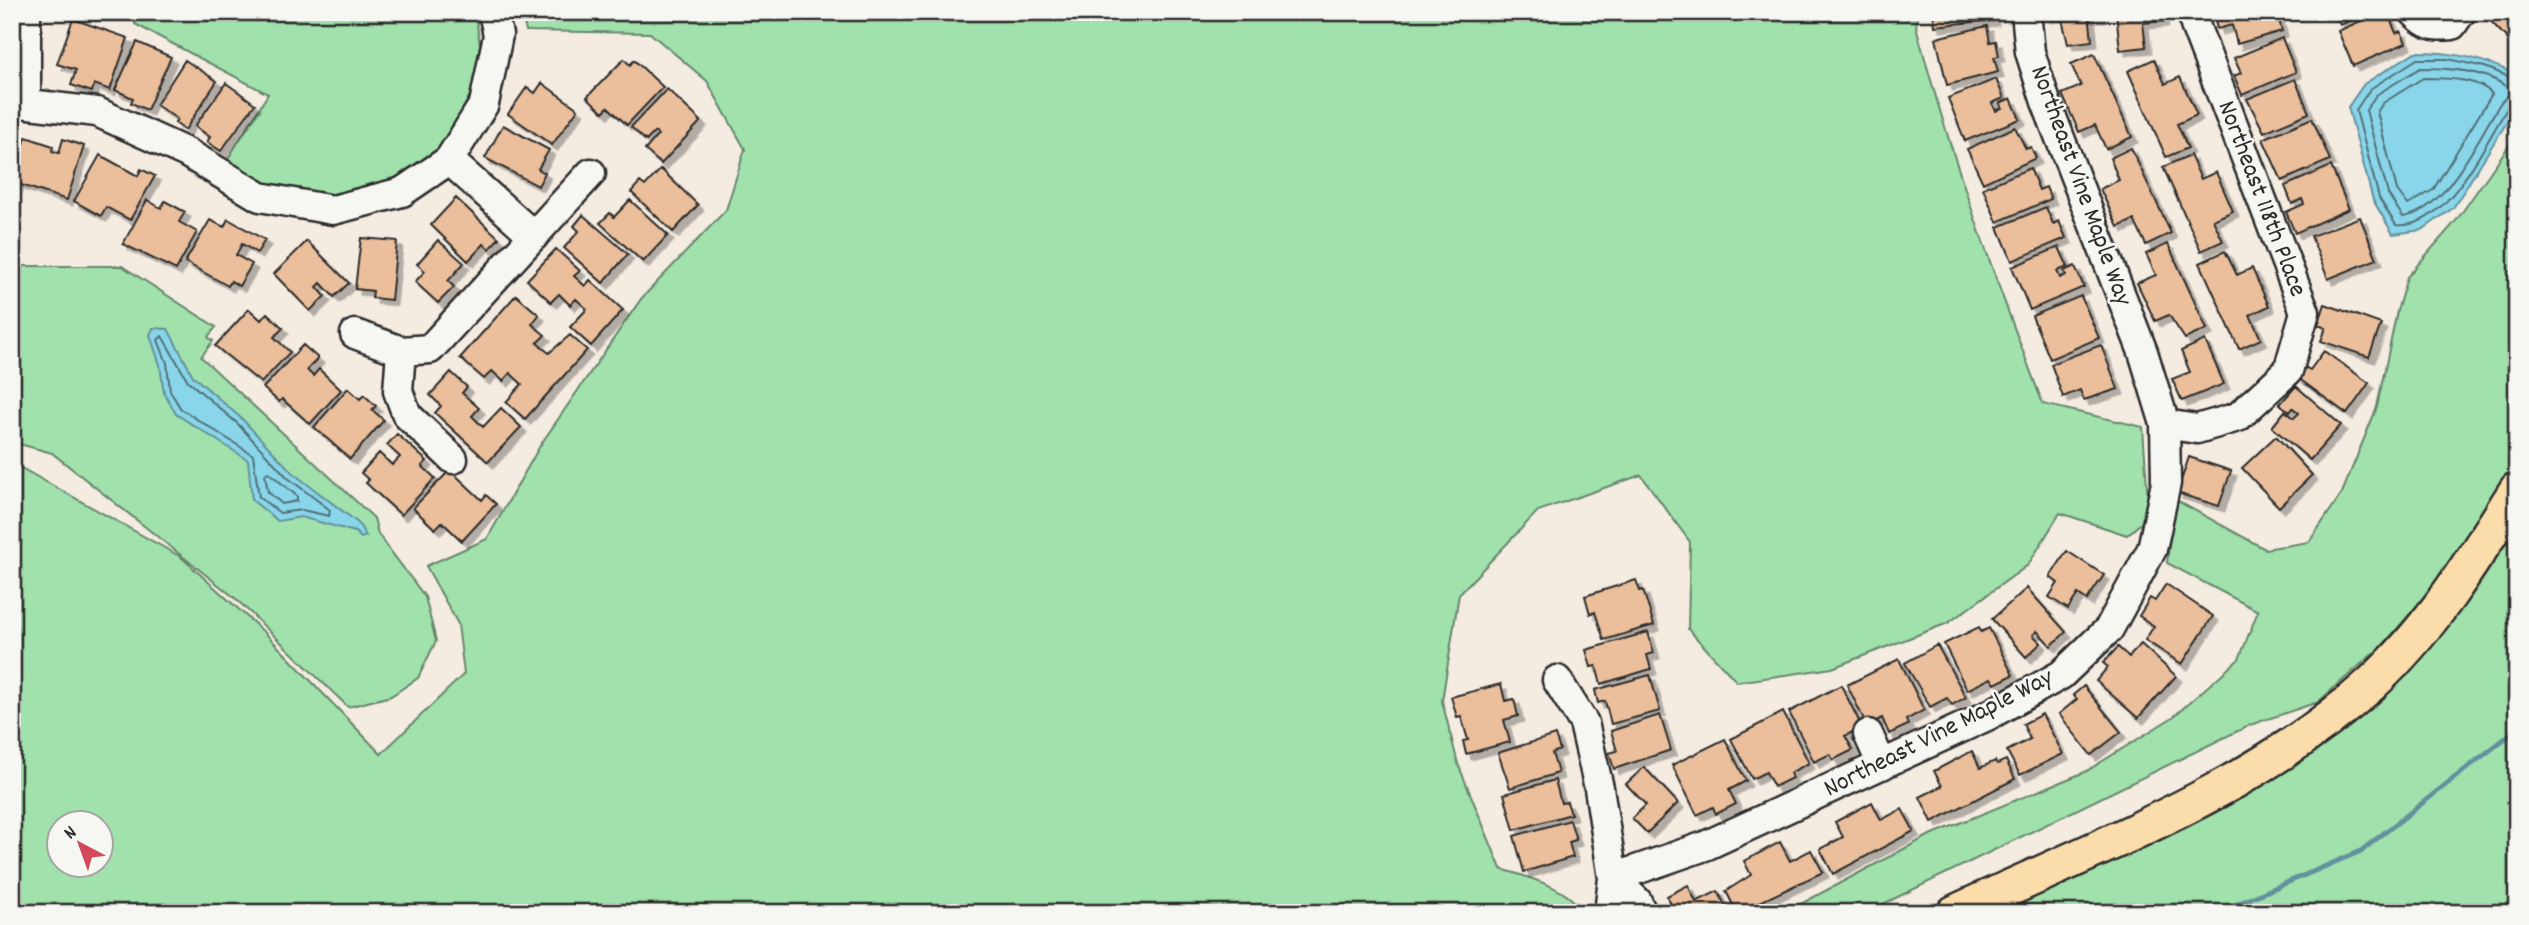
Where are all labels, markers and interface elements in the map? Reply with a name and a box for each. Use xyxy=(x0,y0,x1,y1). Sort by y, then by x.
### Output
street label: Northeast Vine Maple Way xyxy=(2019,61,2141,312)
street label: Northeast 118th Place xyxy=(2207,96,2315,302)
street label: Northeast Vine Maple Way xyxy=(1818,660,2061,808)
north arrow xyxy=(46,810,116,880)
text: N xyxy=(59,821,84,847)

